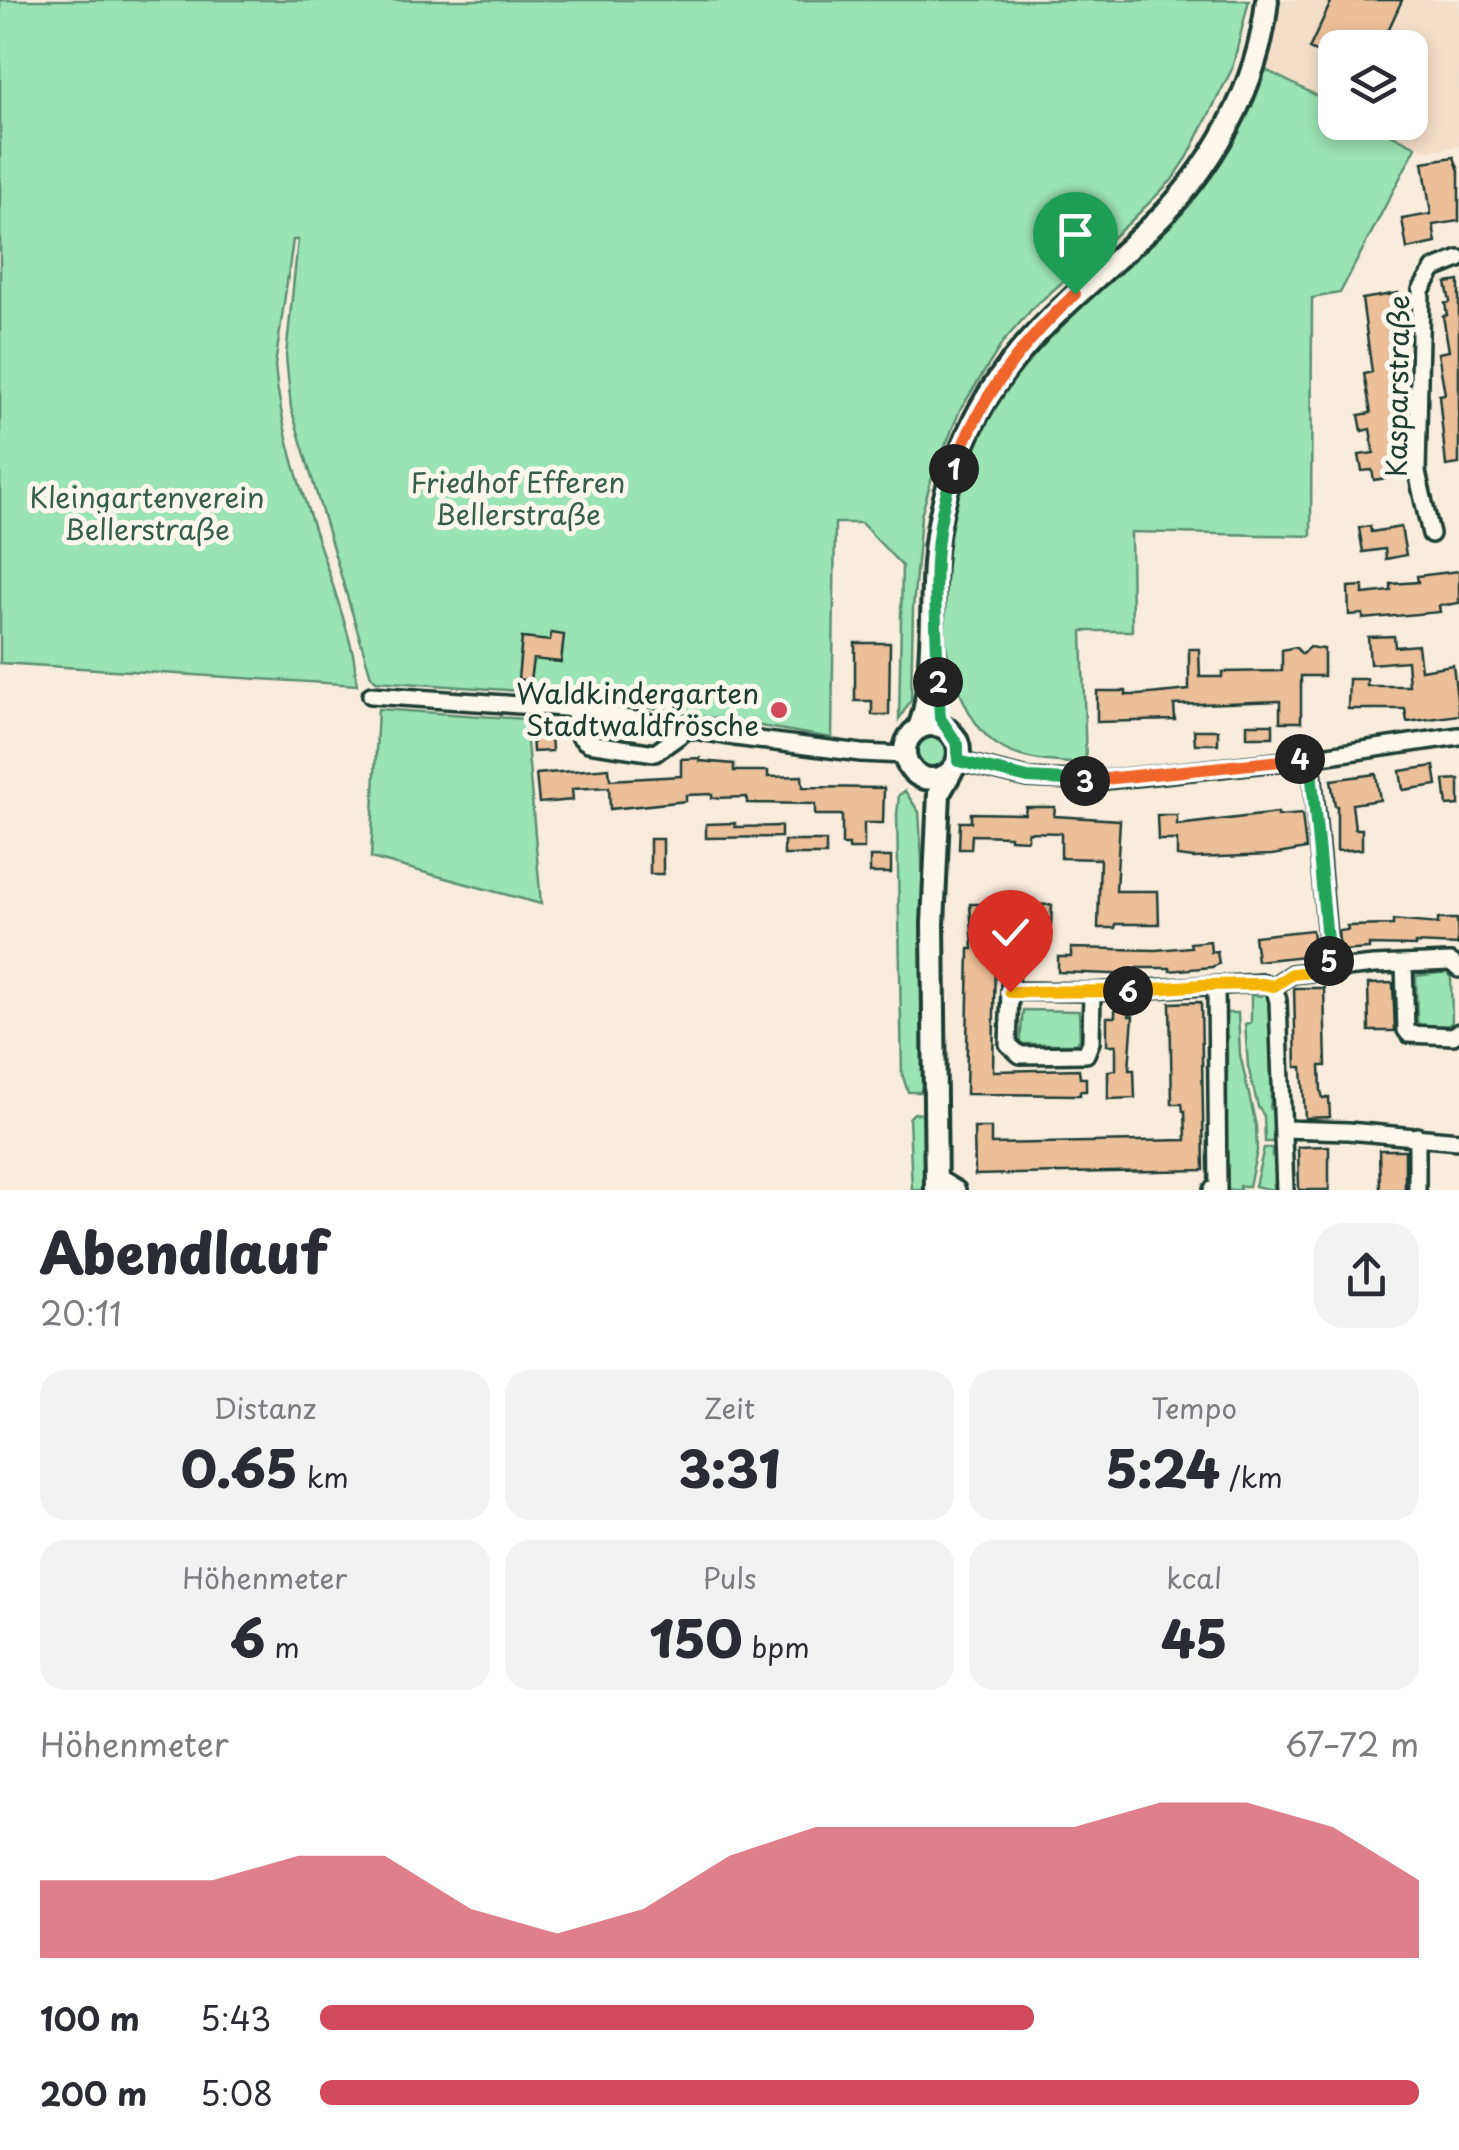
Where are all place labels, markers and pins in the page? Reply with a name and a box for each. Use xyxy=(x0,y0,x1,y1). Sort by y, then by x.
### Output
pin xyxy=(1033,192,1118,295)
pin: 1 xyxy=(929,444,979,494)
pin: 2 xyxy=(913,657,963,707)
place label: Waldkindergarten Stadtwaldfrösche xyxy=(516,671,759,746)
marker: Waldkindergarten Stadtwaldfrösche xyxy=(768,699,790,721)
pin: 4 xyxy=(1275,734,1325,784)
pin: 3 xyxy=(1060,756,1110,806)
pin xyxy=(968,890,1053,993)
pin: 5 xyxy=(1304,936,1354,986)
pin: 6 xyxy=(1103,966,1153,1016)

